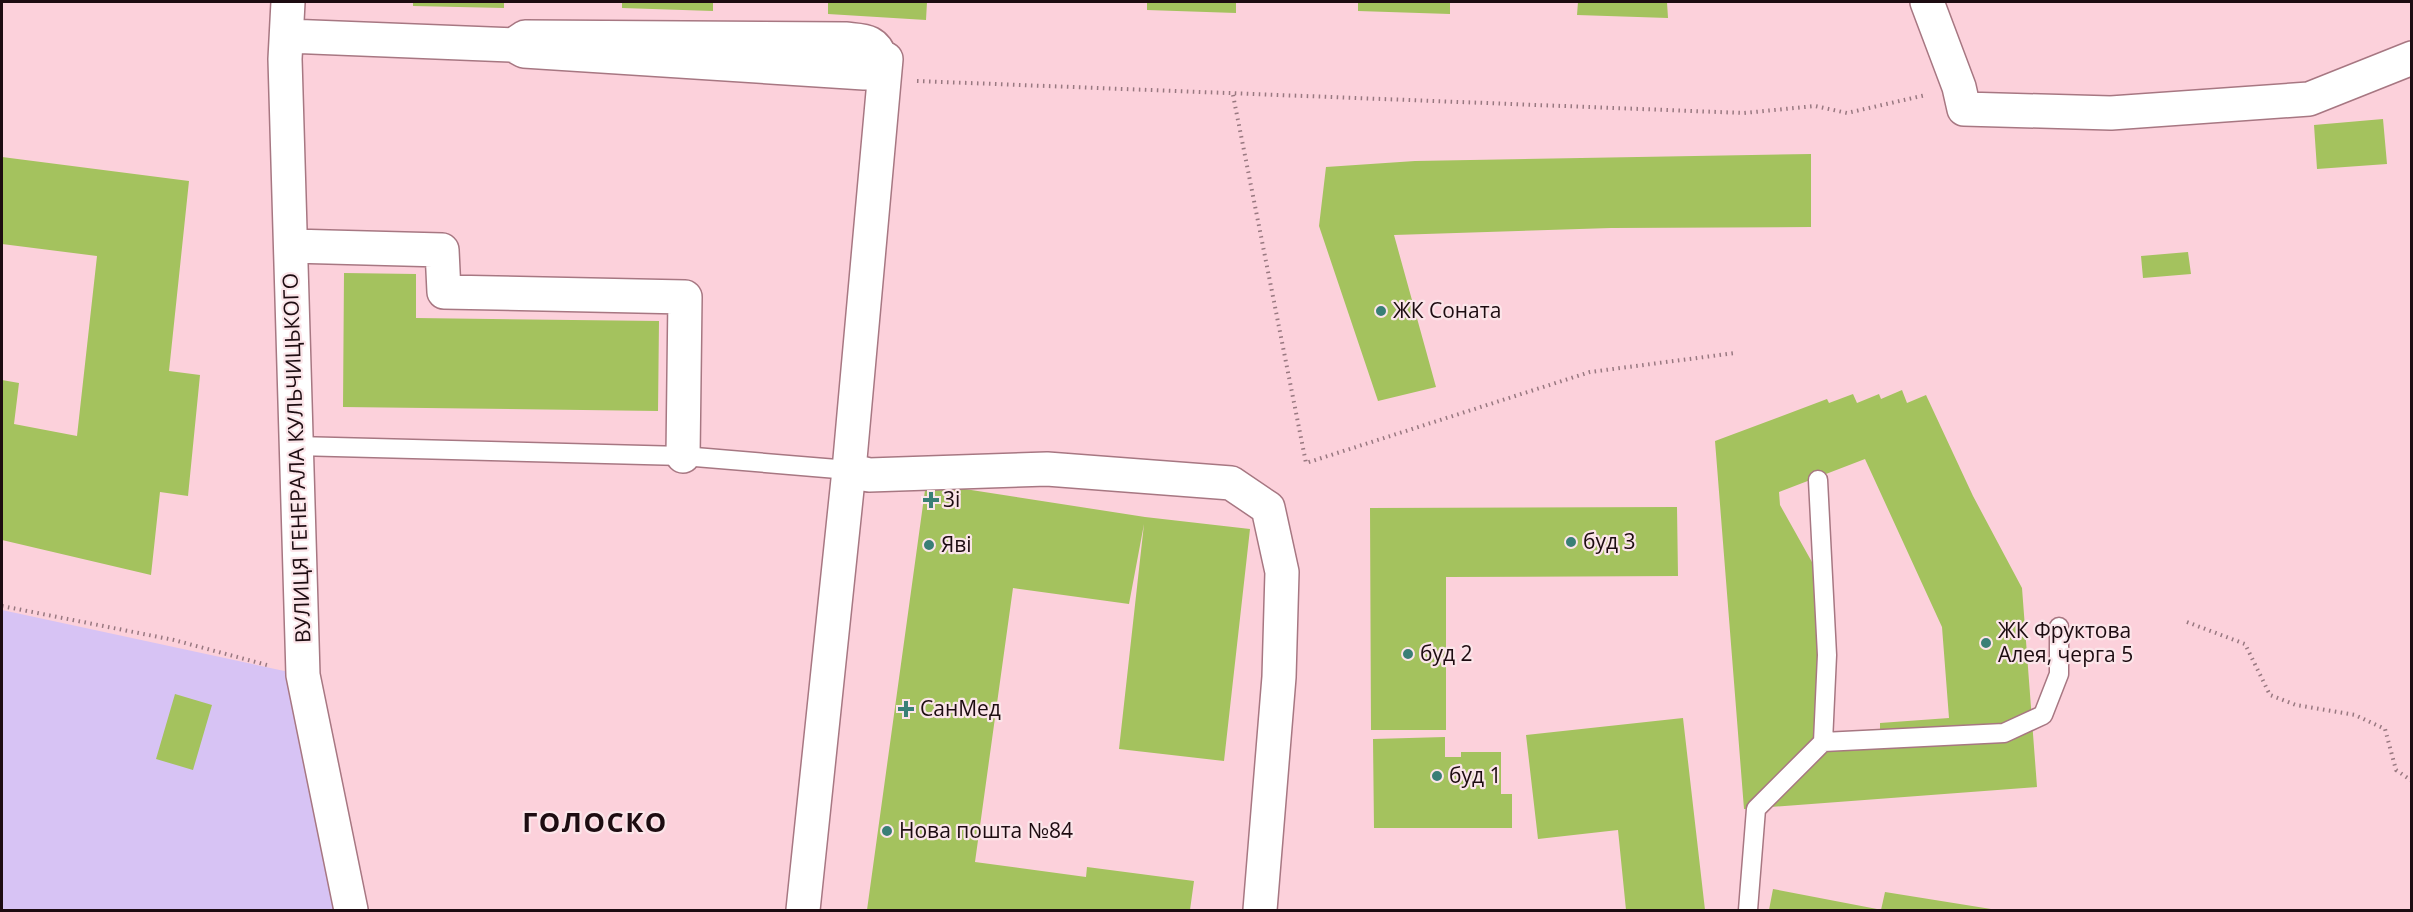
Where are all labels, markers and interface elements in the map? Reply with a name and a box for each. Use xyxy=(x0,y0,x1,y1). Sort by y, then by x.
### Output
street label: ВУЛИЦЯ ГЕНЕРАЛА КУЛЬЧИЦЬКОГО xyxy=(276,273,316,644)
place label: ЖК Соната xyxy=(1393,296,1501,324)
marker: ЖК Соната xyxy=(1374,304,1388,318)
place label: 3і xyxy=(943,485,960,513)
marker: 3і xyxy=(924,493,938,507)
place label: буд 3 xyxy=(1583,527,1636,555)
place label: Яві xyxy=(941,530,972,558)
marker: буд 3 xyxy=(1564,535,1578,549)
marker: Яві xyxy=(922,538,936,552)
place label: ЖК Фруктова Алея, черга 5 xyxy=(1998,616,2133,668)
marker: ЖК Фруктова Алея, черга 5 xyxy=(1979,636,1993,650)
place label: буд 2 xyxy=(1420,639,1473,667)
marker: буд 2 xyxy=(1401,647,1415,661)
place label: СанМед xyxy=(920,694,1001,722)
marker: СанМед xyxy=(897,700,915,718)
place label: буд 1 xyxy=(1449,761,1502,789)
marker: буд 1 xyxy=(1430,769,1444,783)
district label: ГОЛОСКО xyxy=(522,803,668,840)
place label: Нова пошта №84 xyxy=(899,816,1073,844)
marker: Нова пошта №84 xyxy=(880,824,894,838)

